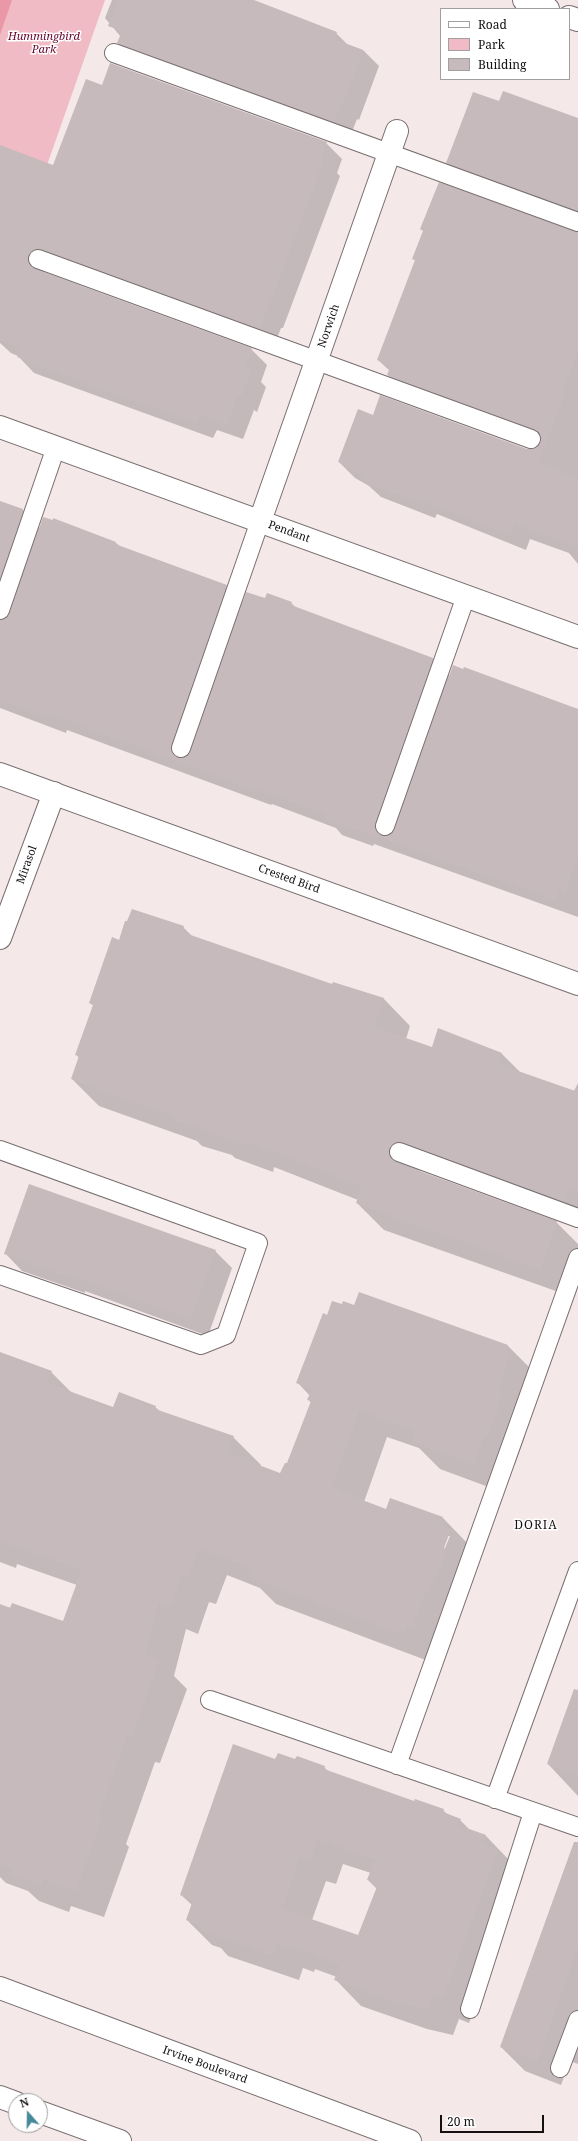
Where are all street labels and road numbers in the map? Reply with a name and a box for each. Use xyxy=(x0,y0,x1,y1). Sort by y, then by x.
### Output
street label: Norwich xyxy=(315,302,343,350)
street label: Pendant xyxy=(266,518,312,546)
street label: Mirasol xyxy=(14,844,40,886)
street label: Crested Bird xyxy=(256,862,322,896)
street label: Irvine Boulevard xyxy=(161,2044,249,2086)

